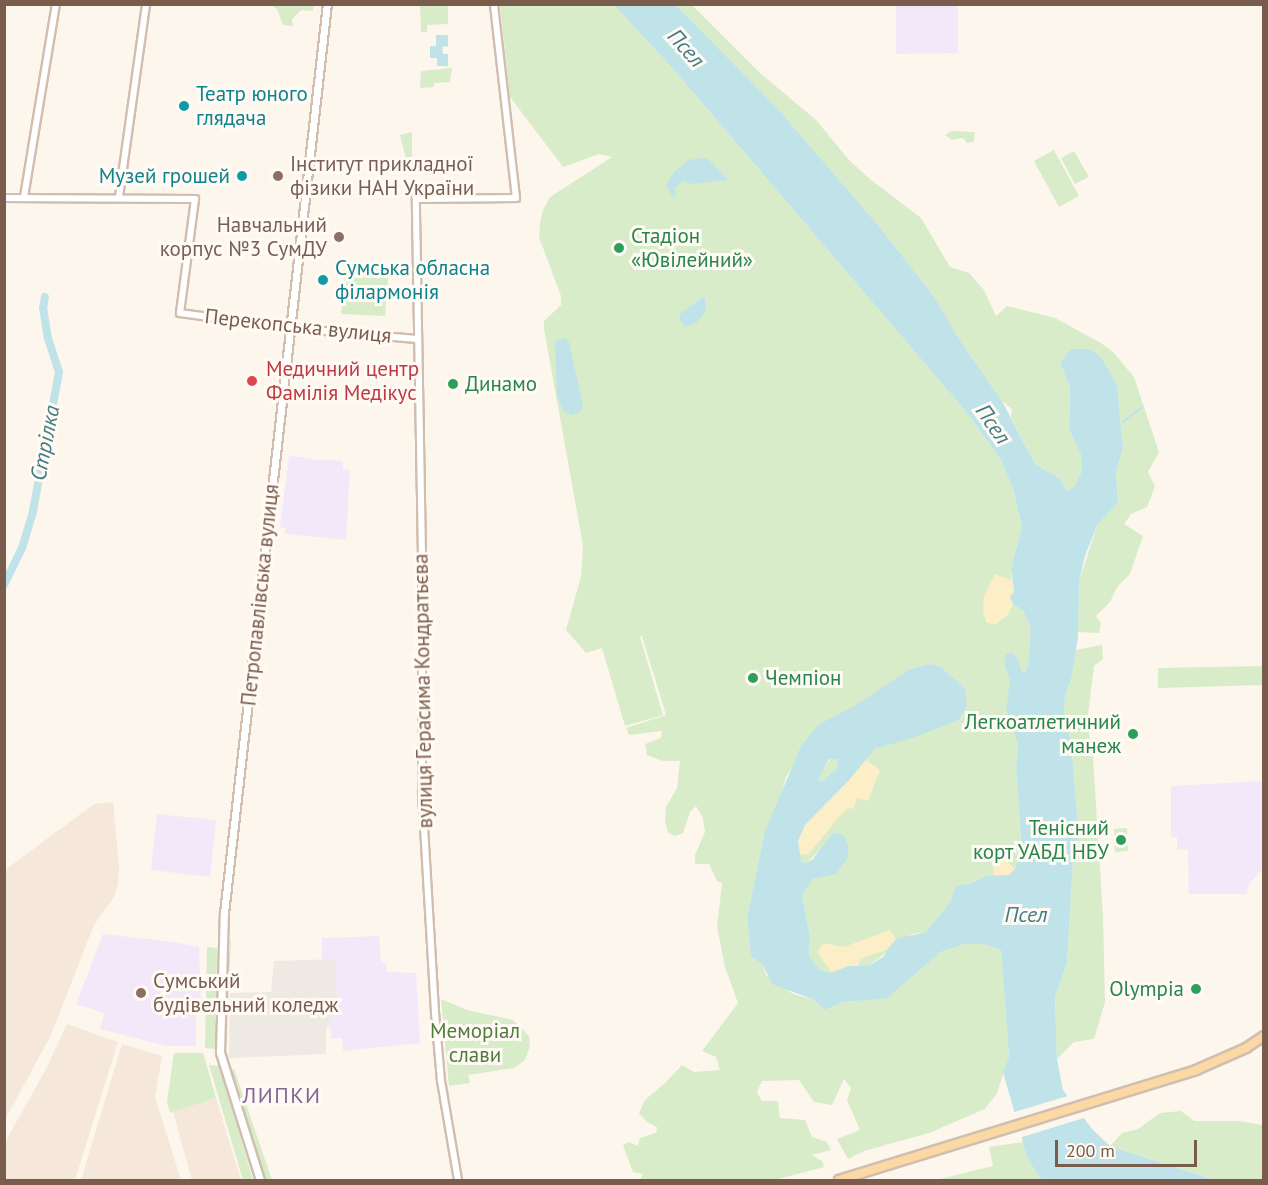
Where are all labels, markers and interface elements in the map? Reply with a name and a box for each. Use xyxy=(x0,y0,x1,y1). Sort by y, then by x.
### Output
water label: Псел xyxy=(662,23,710,73)
place label: Театр юного глядача xyxy=(196,81,308,131)
marker: Театр юного глядача xyxy=(177,99,191,113)
place label: Інститут прикладної фізики НАН України xyxy=(290,151,475,201)
place label: Музей грошей xyxy=(99,163,230,189)
marker: Музей грошей xyxy=(235,169,249,183)
marker: Інститут прикладної фізики НАН України xyxy=(271,169,285,183)
place label: Навчальний корпус №3 СумДУ xyxy=(160,212,327,262)
place label: Стадіон «Ювілейний» xyxy=(631,223,753,273)
marker: Навчальний корпус №3 СумДУ xyxy=(332,230,346,244)
marker: Стадіон «Ювілейний» xyxy=(612,241,626,255)
place label: Сумська обласна філармонія xyxy=(335,255,490,305)
marker: Сумська обласна філармонія xyxy=(316,273,330,287)
street label: Перекопська вулиця xyxy=(203,304,393,348)
place label: Медичний центр Фамілія Медікус xyxy=(266,356,419,406)
place label: Динамо xyxy=(465,371,537,397)
marker: Медичний центр Фамілія Медікус xyxy=(243,372,261,390)
marker: Динамо xyxy=(446,377,460,391)
water label: Псел xyxy=(970,399,1016,449)
water label: Стрілка xyxy=(25,403,65,483)
street label: Петропавлівська вулиця xyxy=(236,483,284,707)
street label: вулиця Герасима Кондратьєва xyxy=(408,553,438,829)
place label: Чемпіон xyxy=(765,665,841,691)
marker: Чемпіон xyxy=(746,671,760,685)
place label: Легкоатлетичний манеж xyxy=(964,709,1121,759)
marker: Легкоатлетичний манеж xyxy=(1126,727,1140,741)
place label: Тенісний корт УАБД НБУ xyxy=(972,815,1109,865)
marker: Тенісний корт УАБД НБУ xyxy=(1114,833,1128,847)
water label: Псел xyxy=(1004,902,1048,928)
place label: Сумський будівельний коледж xyxy=(153,968,338,1018)
place label: Olympia xyxy=(1109,976,1184,1002)
marker: Olympia xyxy=(1189,982,1203,996)
marker: Сумський будівельний коледж xyxy=(134,986,148,1000)
park label: Меморіал слави xyxy=(430,1018,520,1068)
district label: ЛИПКИ xyxy=(242,1083,322,1109)
scale bar xyxy=(1058,1128,1200,1166)
text: 200 m xyxy=(1066,1139,1115,1162)

